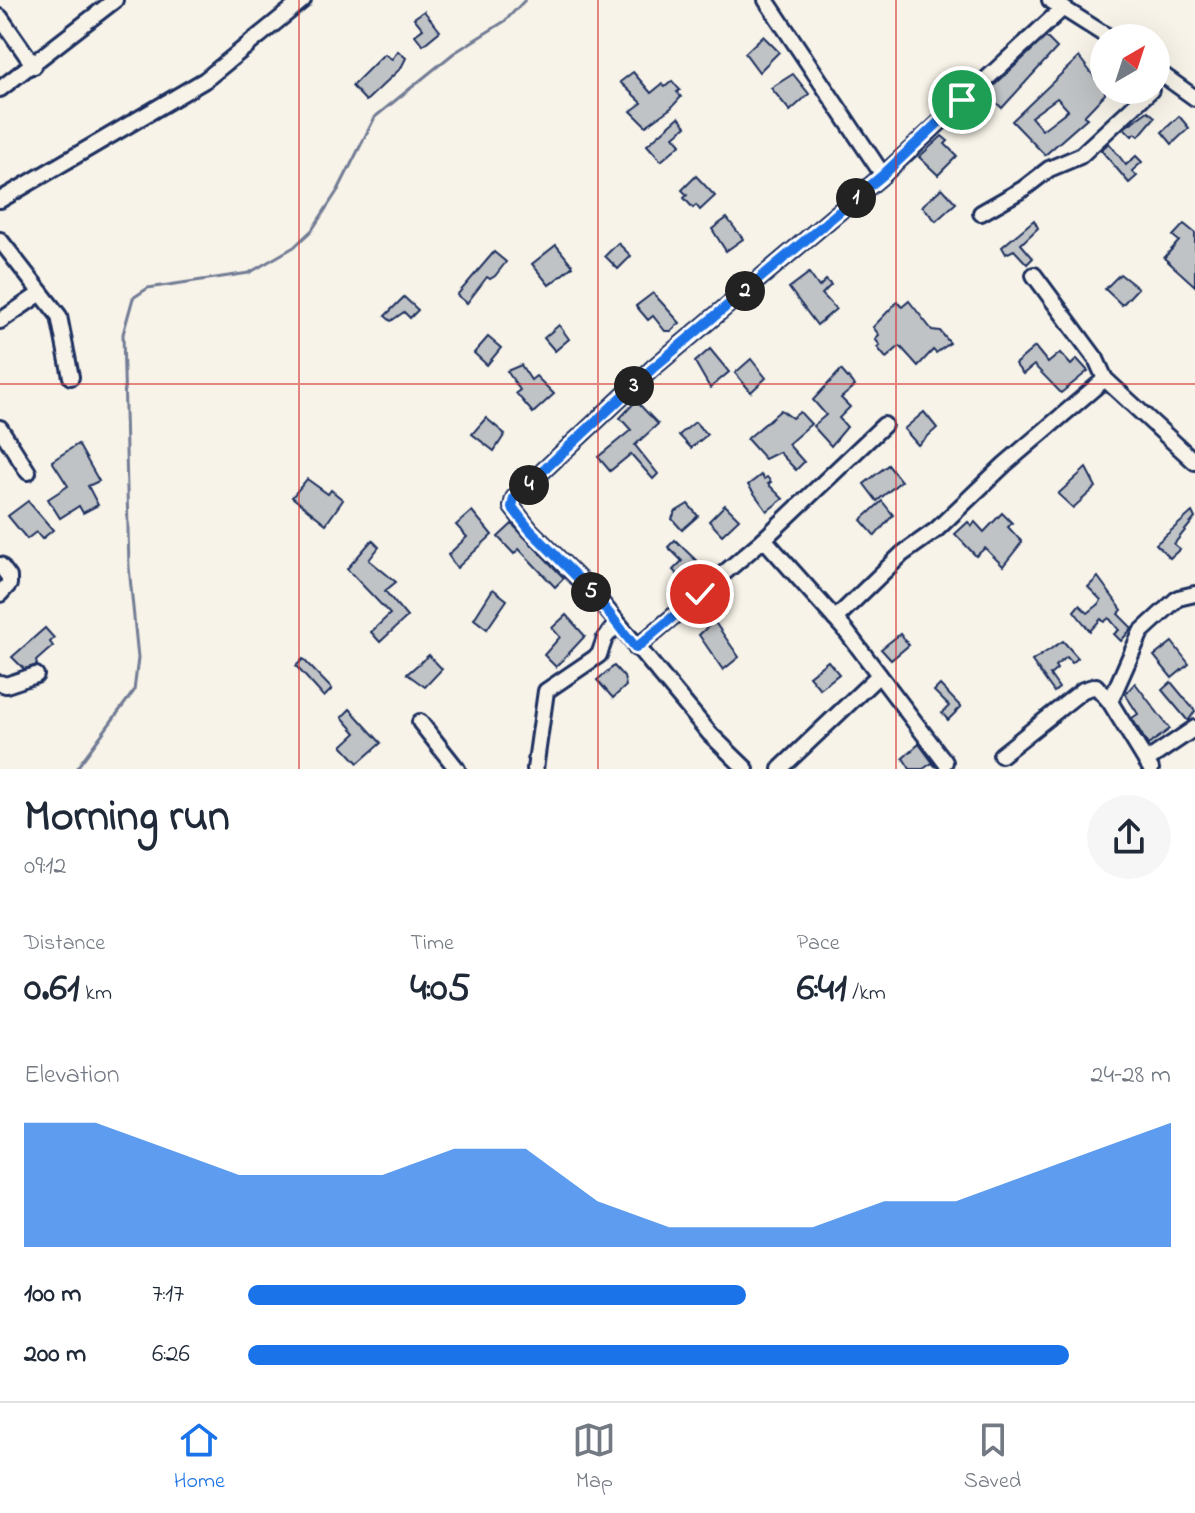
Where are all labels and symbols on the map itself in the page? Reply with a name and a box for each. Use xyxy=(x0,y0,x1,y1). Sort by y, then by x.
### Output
north arrow xyxy=(1090,24,1170,104)
pin xyxy=(928,66,996,134)
pin: 1 xyxy=(836,178,876,218)
pin: 2 xyxy=(725,271,765,311)
pin: 3 xyxy=(614,366,654,406)
pin: 4 xyxy=(509,465,549,505)
pin xyxy=(666,560,734,628)
pin: 5 xyxy=(571,572,611,612)

